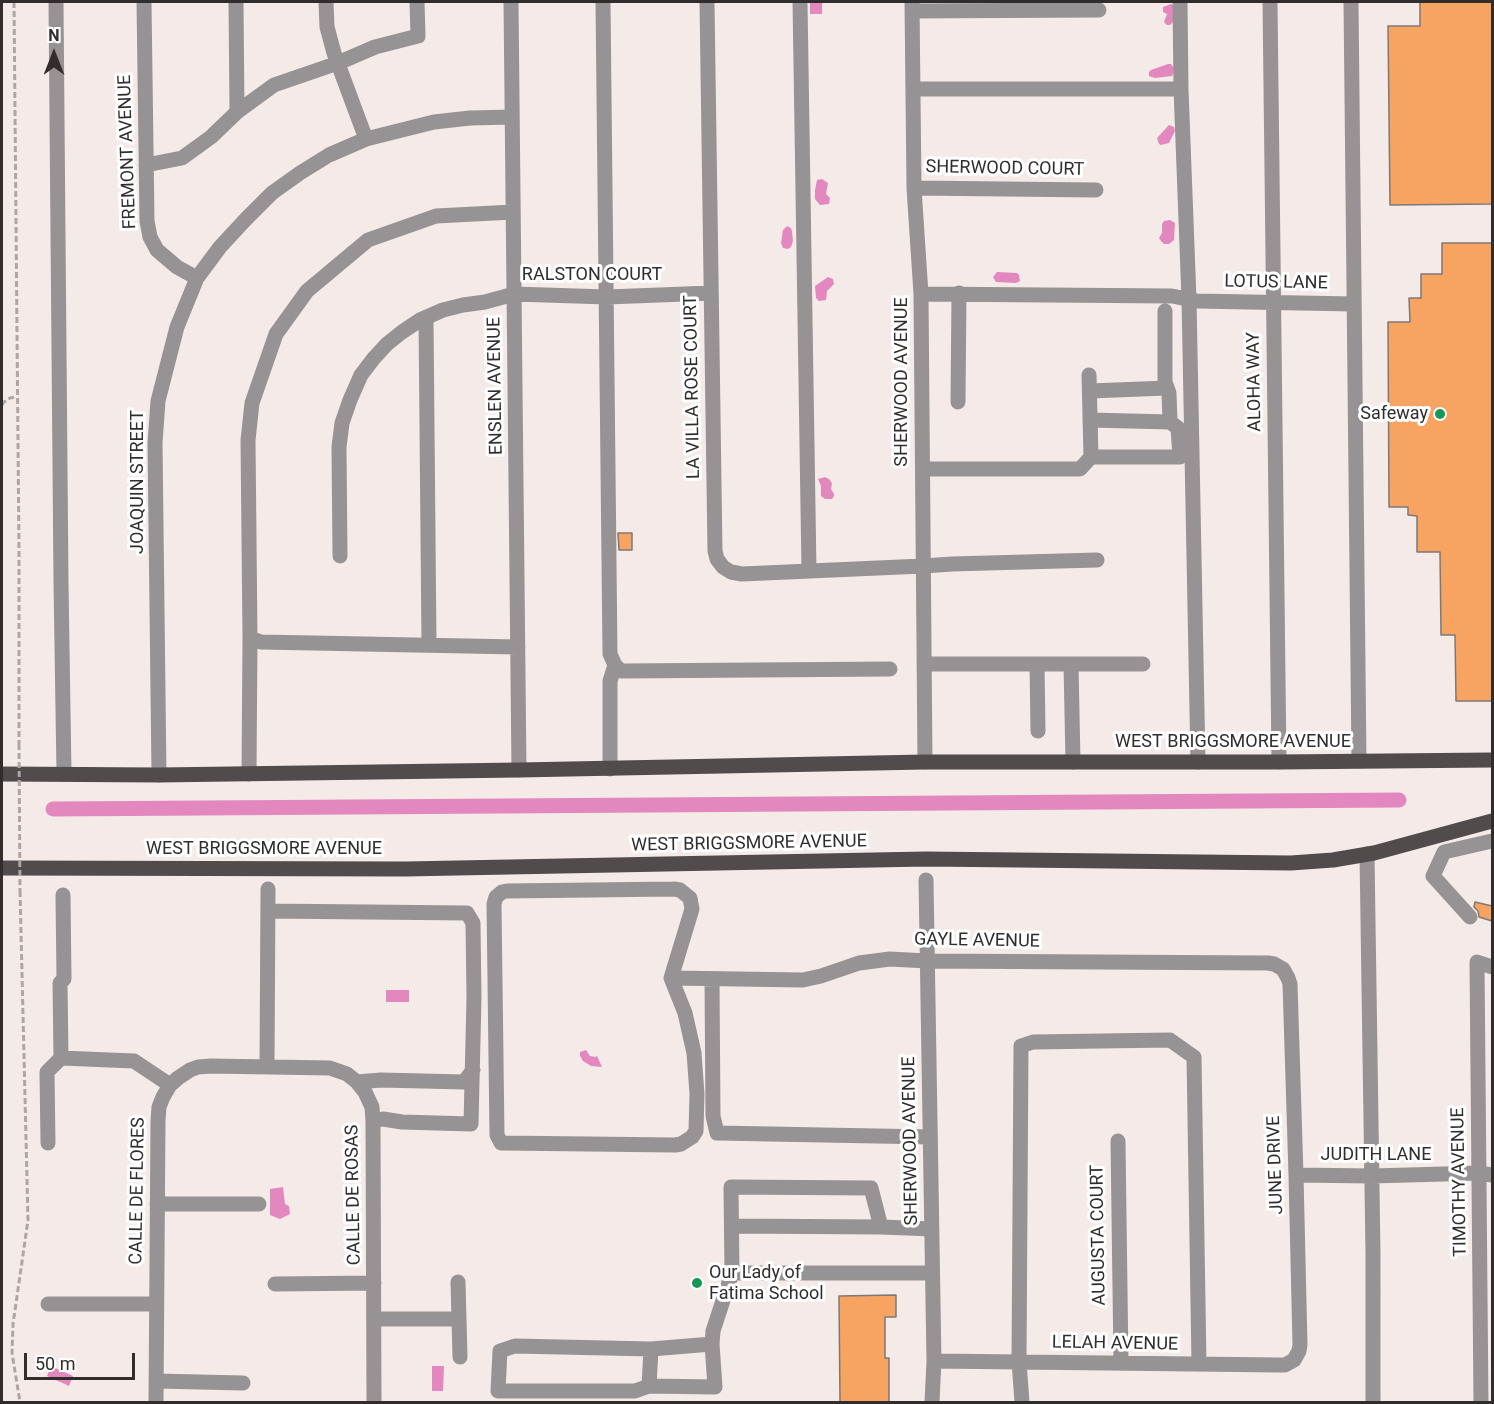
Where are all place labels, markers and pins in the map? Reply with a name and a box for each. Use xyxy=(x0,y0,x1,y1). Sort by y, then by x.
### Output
place label: Safeway xyxy=(1360,403,1428,425)
marker: Safeway xyxy=(1433,407,1447,421)
place label: Our Lady of Fatima School xyxy=(709,1262,824,1304)
marker: Our Lady of Fatima School xyxy=(690,1276,704,1290)

